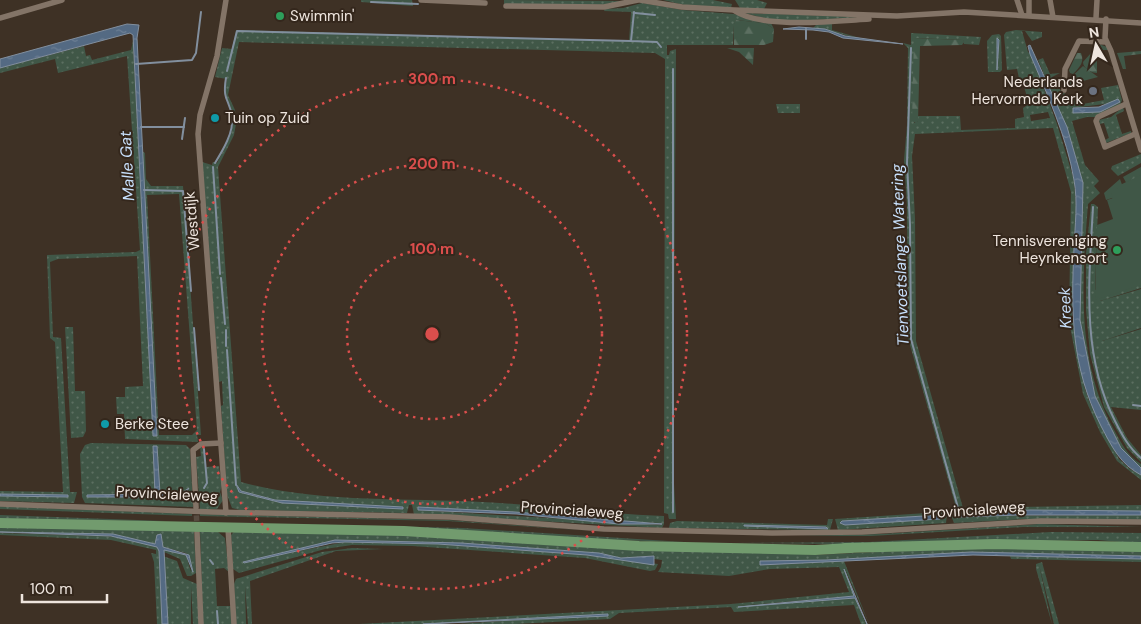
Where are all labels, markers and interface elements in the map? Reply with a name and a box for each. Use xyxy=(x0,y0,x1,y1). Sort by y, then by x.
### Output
place label: Swimmin' xyxy=(290,6,354,26)
marker: Swimmin' xyxy=(274,10,286,22)
north arrow xyxy=(1071,20,1121,70)
text: N xyxy=(1088,22,1100,42)
text: 300 m xyxy=(408,69,456,89)
place label: Nederlands Hervormde Kerk xyxy=(972,72,1083,109)
marker: Nederlands Hervormde Kerk xyxy=(1087,85,1099,97)
place label: Tuin op Zuid xyxy=(225,108,309,128)
marker: Tuin op Zuid xyxy=(209,112,221,124)
water label: Malle Gat xyxy=(115,130,139,202)
text: 200 m xyxy=(408,154,456,174)
water label: Tienvoetslange Watering xyxy=(886,162,914,347)
street label: Westdijk xyxy=(179,190,205,251)
place label: Tennisvereniging Heynkensort xyxy=(992,231,1107,268)
text: 100 m xyxy=(410,239,454,259)
marker: Tennisvereniging Heynkensort xyxy=(1111,244,1123,256)
water label: Kreek xyxy=(1054,286,1076,329)
centre of rings xyxy=(423,325,441,343)
place label: Berke Stee xyxy=(115,414,189,434)
marker: Berke Stee xyxy=(99,418,111,430)
street label: Provincialeweg xyxy=(115,481,219,507)
street label: Provincialeweg xyxy=(520,496,624,524)
street label: Provincialeweg xyxy=(922,496,1026,524)
scale bar xyxy=(22,572,108,604)
text: 100 m xyxy=(30,579,73,599)

